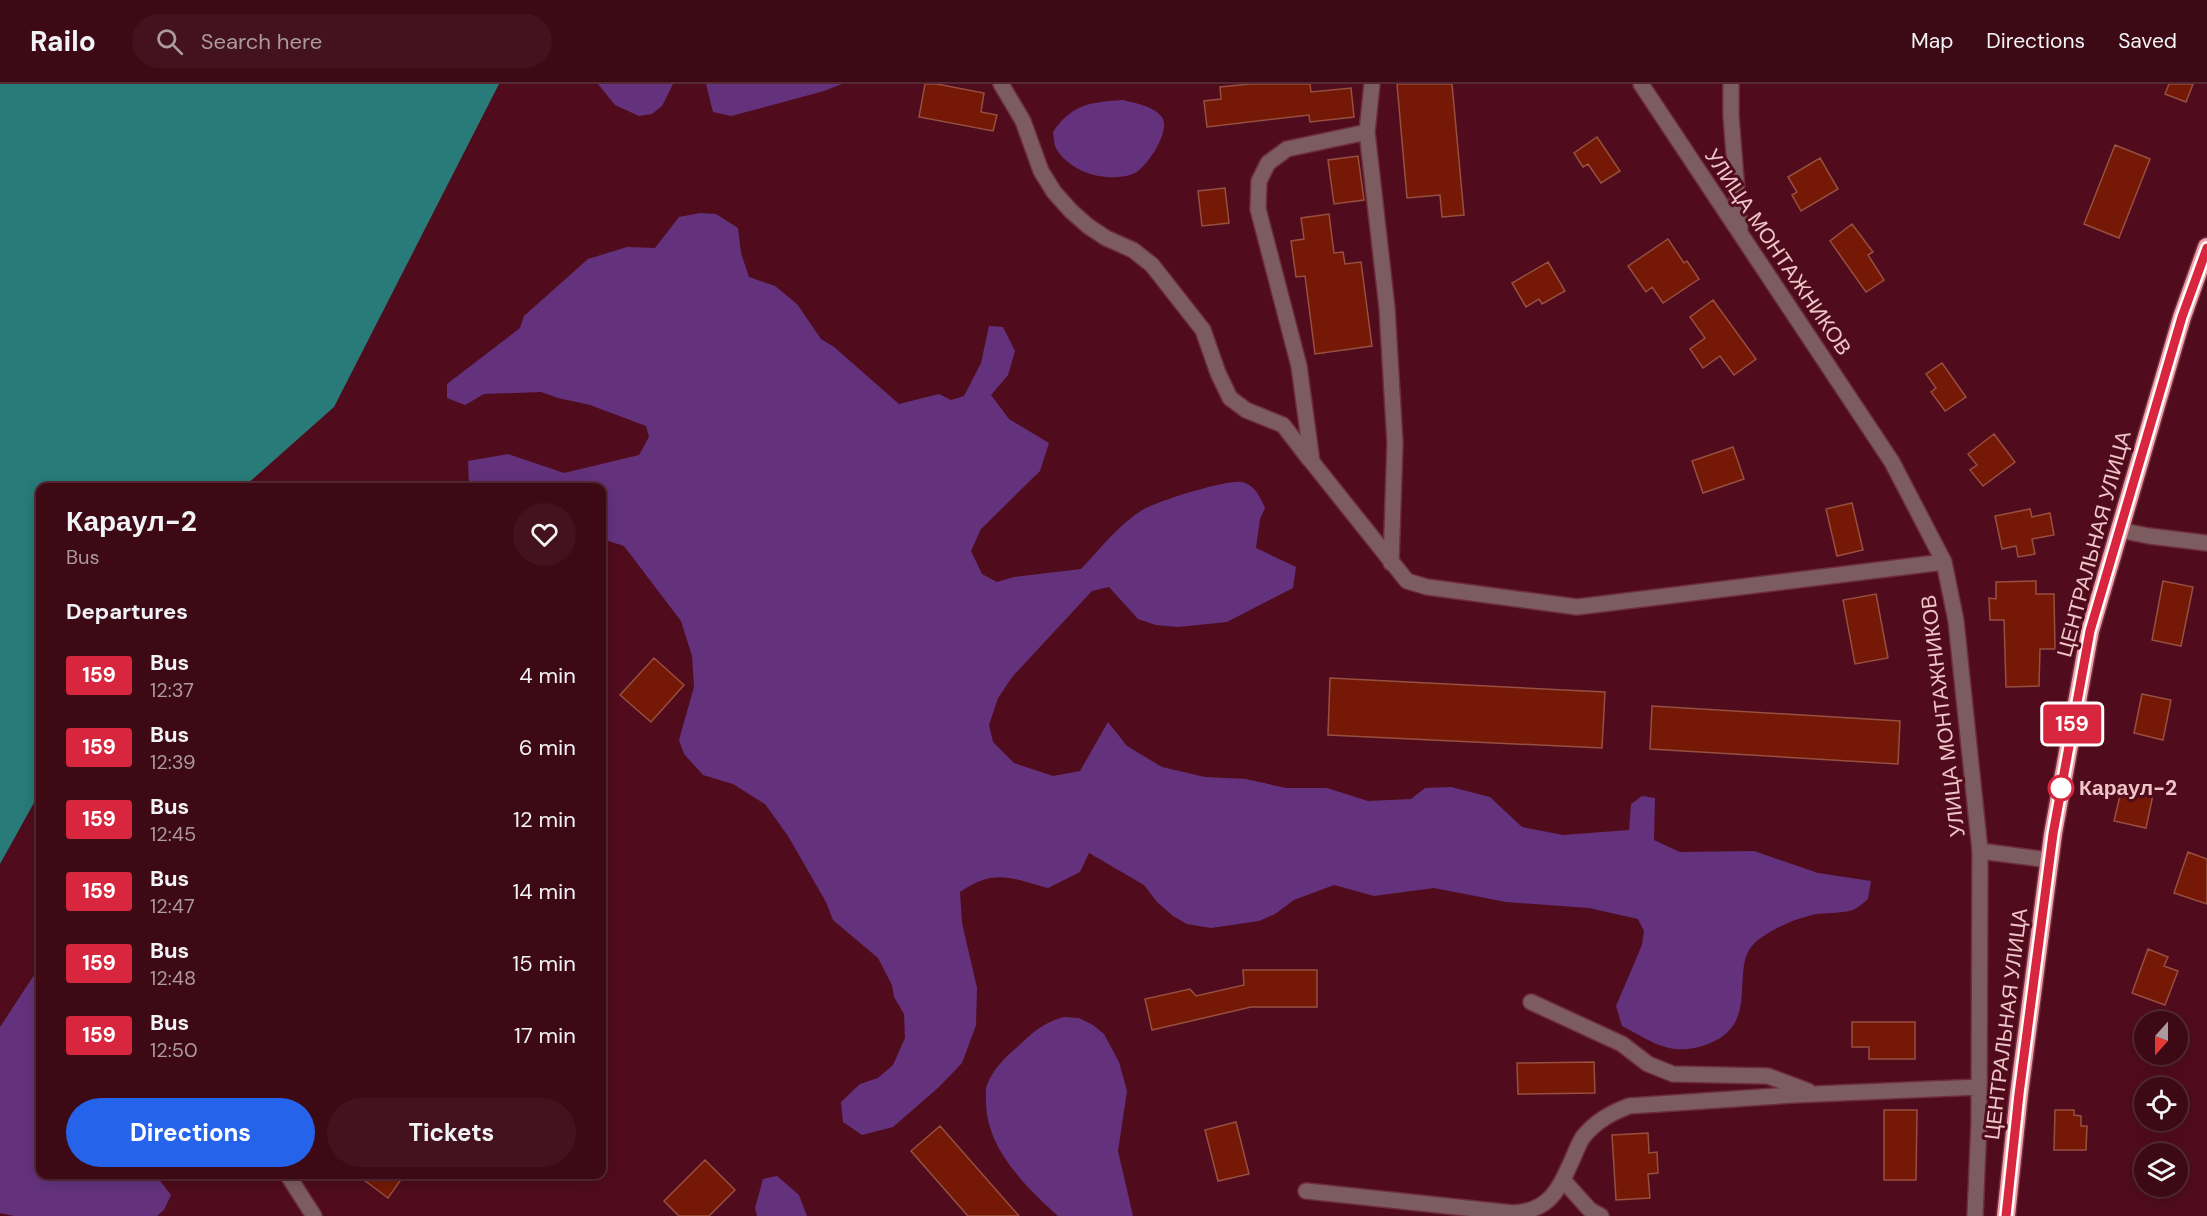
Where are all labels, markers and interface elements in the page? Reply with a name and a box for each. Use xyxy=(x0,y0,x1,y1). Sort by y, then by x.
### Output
search box xyxy=(132,14,552,68)
text: Railo xyxy=(30,23,96,60)
icon: search xyxy=(153,25,186,58)
text: Search here xyxy=(201,27,322,56)
text: Map xyxy=(1911,27,1953,55)
text: Directions xyxy=(1986,27,2085,55)
text: Saved xyxy=(2118,27,2177,55)
street label: УЛИЦА МОНТАЖНИКОВ xyxy=(1698,143,1858,361)
street label: ЦЕНТРАЛЬНАЯ УЛИЦА xyxy=(2050,428,2138,660)
text: Караул-2 xyxy=(66,503,197,540)
button: heart xyxy=(513,503,576,566)
text: Bus xyxy=(66,544,100,570)
street label: УЛИЦА МОНТАЖНИКОВ xyxy=(1914,593,1972,839)
text: Departures xyxy=(66,597,188,626)
text: Bus xyxy=(150,648,189,677)
text: 159 xyxy=(82,661,116,689)
text: 4 min xyxy=(519,661,576,690)
text: 12:37 xyxy=(150,677,194,703)
line badge: 159 xyxy=(2038,704,2106,744)
text: 159 xyxy=(2055,710,2089,738)
text: Bus xyxy=(150,720,189,749)
text: 159 xyxy=(82,733,116,761)
text: 6 min xyxy=(519,733,576,762)
text: 12:39 xyxy=(150,749,196,775)
place label: Караул-2 xyxy=(2079,774,2177,802)
marker: Караул-2 xyxy=(2048,775,2074,801)
text: Bus xyxy=(150,792,189,821)
text: 159 xyxy=(82,805,116,833)
text: 12 min xyxy=(513,805,576,834)
text: 12:45 xyxy=(150,821,196,847)
text: Bus xyxy=(150,864,189,893)
text: 159 xyxy=(82,877,116,905)
text: 14 min xyxy=(512,877,576,906)
text: 12:47 xyxy=(150,893,195,919)
street label: ЦЕНТРАЛЬНАЯ УЛИЦА xyxy=(1978,907,2034,1141)
text: Bus xyxy=(150,936,189,965)
text: 159 xyxy=(82,949,116,977)
text: 15 min xyxy=(512,949,576,978)
text: 12:48 xyxy=(150,965,196,991)
text: Bus xyxy=(150,1008,189,1037)
north arrow xyxy=(2134,1011,2188,1065)
map controls xyxy=(2134,1011,2188,1197)
text: 159 xyxy=(82,1021,116,1049)
text: 17 min xyxy=(514,1021,576,1050)
text: 12:50 xyxy=(150,1037,198,1063)
button: locate xyxy=(2134,1077,2188,1131)
button: Directions xyxy=(66,1098,315,1167)
button: Tickets xyxy=(327,1098,576,1167)
button: layers xyxy=(2134,1143,2188,1197)

